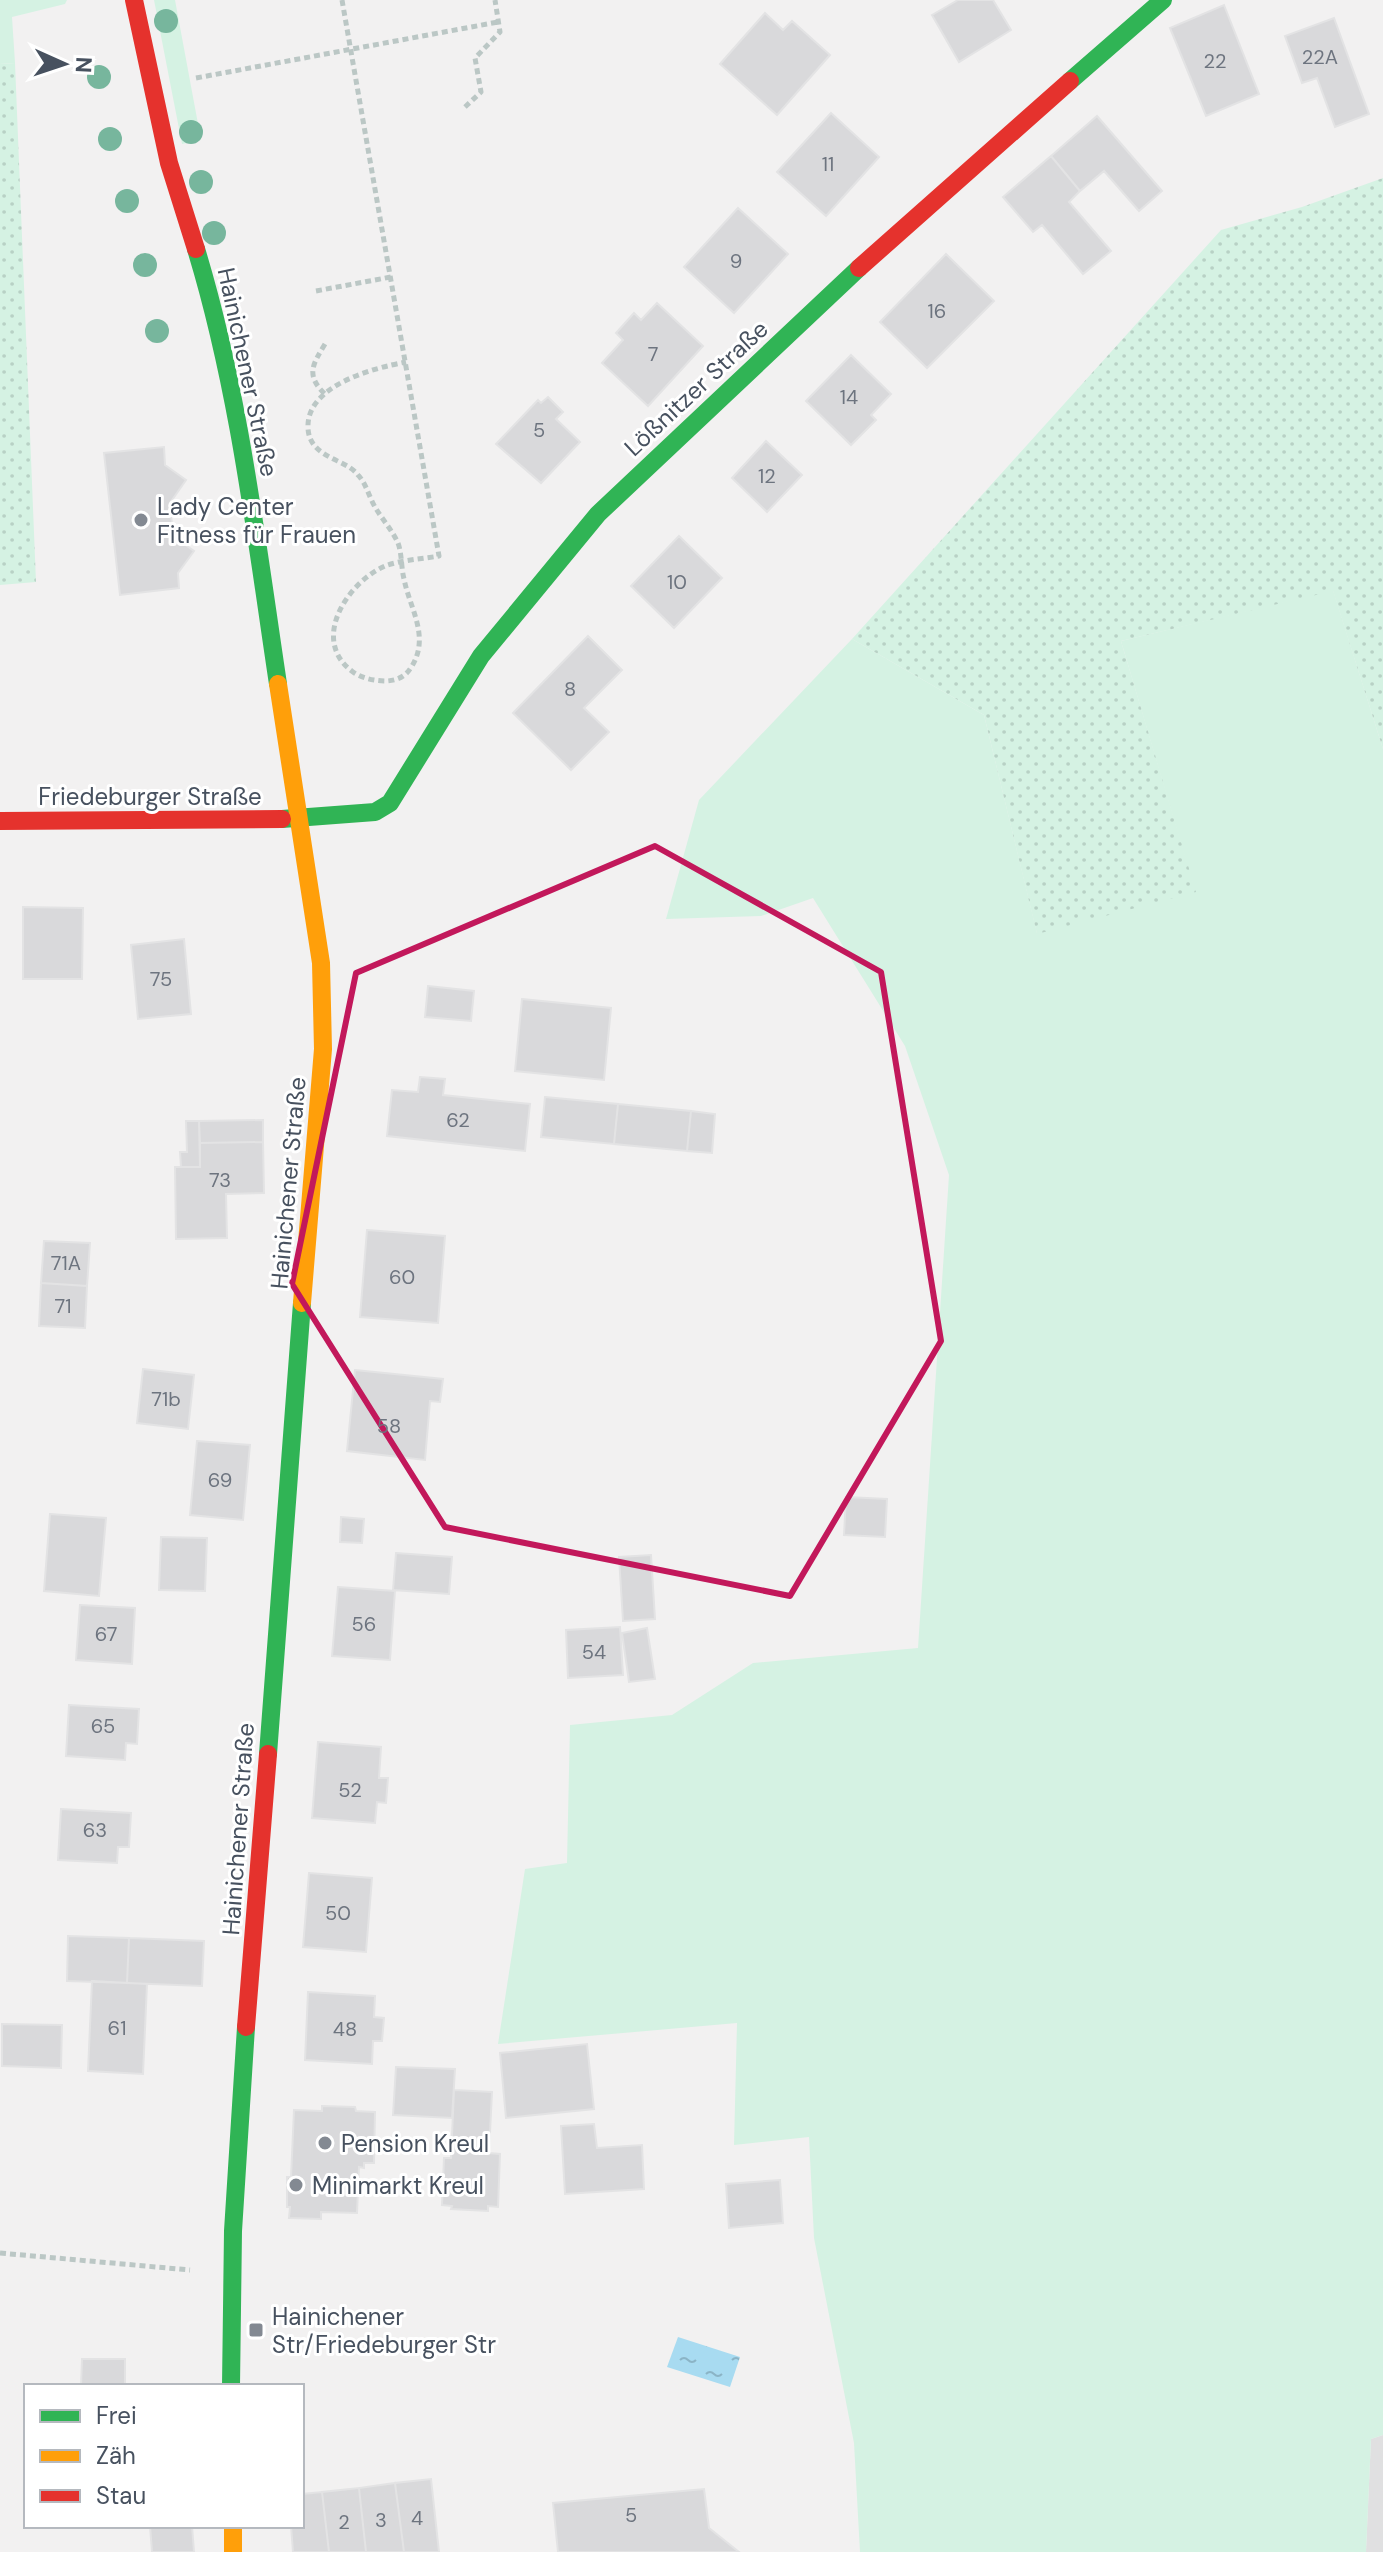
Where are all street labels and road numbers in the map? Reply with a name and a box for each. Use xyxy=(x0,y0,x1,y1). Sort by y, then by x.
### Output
street label: Hainichener Straße xyxy=(211,265,285,479)
street label: Lößnitzer Straße xyxy=(618,313,774,463)
street label: Friedeburger Straße xyxy=(38,781,262,812)
street label: Hainichener Straße xyxy=(263,1076,313,1290)
street label: Hainichener Straße xyxy=(215,1722,261,1936)

